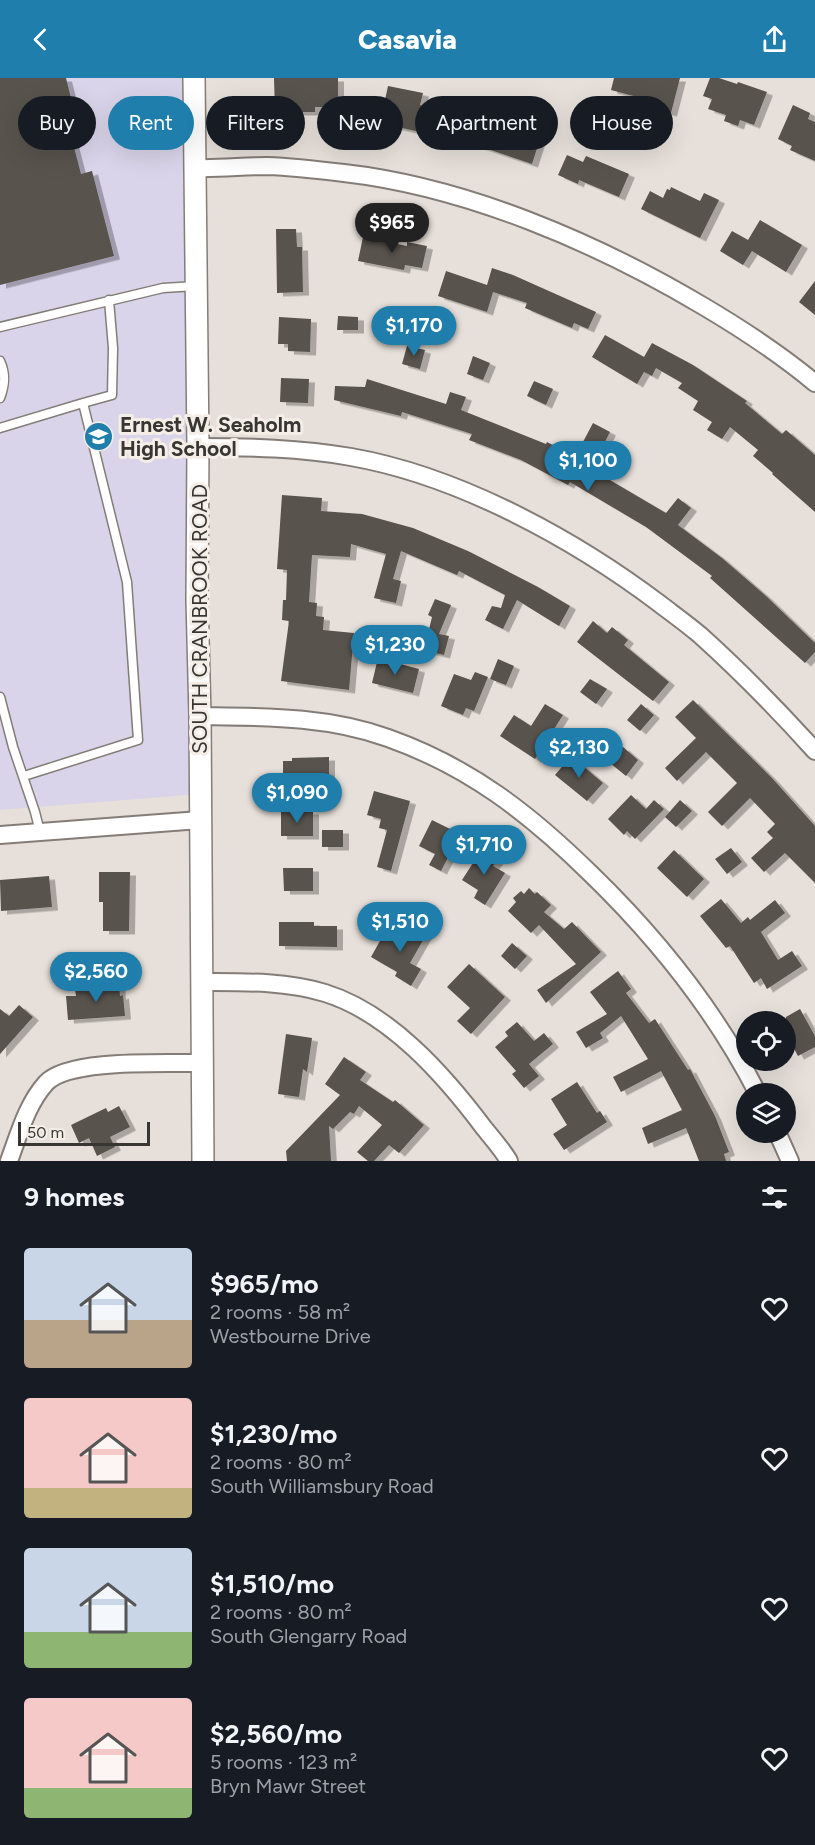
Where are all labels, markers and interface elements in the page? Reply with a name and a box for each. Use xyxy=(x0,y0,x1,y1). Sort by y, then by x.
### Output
icon: back xyxy=(24,23,57,56)
text: Casavia xyxy=(358,23,457,56)
icon: share xyxy=(758,23,791,56)
chip: Buy xyxy=(18,96,96,150)
chip: Rent xyxy=(108,96,194,150)
chip: Filters xyxy=(206,96,305,150)
chip: New xyxy=(317,96,403,150)
chip: Apartment xyxy=(415,96,558,150)
chip: House xyxy=(570,96,673,150)
pin: $965 xyxy=(356,203,428,254)
text: $965 xyxy=(369,210,415,234)
pin: $1,170 xyxy=(365,306,463,357)
text: $1,170 xyxy=(385,313,443,337)
place label: Ernest W. Seaholm High School xyxy=(120,412,301,461)
school or university icon: Ernest W. Seaholm High School xyxy=(83,420,115,452)
pin: $1,100 xyxy=(539,441,637,492)
text: $1,100 xyxy=(558,448,618,472)
street label: SOUTH CRANBROOK ROAD xyxy=(187,484,212,754)
pin: $1,230 xyxy=(346,625,444,676)
text: $1,230 xyxy=(365,632,425,656)
pin: $2,130 xyxy=(530,728,628,779)
text: $2,130 xyxy=(549,735,609,759)
pin: $1,090 xyxy=(248,773,346,824)
text: $1,090 xyxy=(266,780,328,804)
pin: $1,710 xyxy=(435,825,533,876)
text: $1,710 xyxy=(455,832,513,856)
pin: $1,510 xyxy=(351,902,449,953)
text: $1,510 xyxy=(371,909,429,933)
pin: $2,560 xyxy=(47,952,145,1003)
text: $2,560 xyxy=(64,959,128,983)
map controls xyxy=(736,1011,796,1143)
button: locate xyxy=(736,1011,796,1071)
button: layers xyxy=(736,1083,796,1143)
scale bar xyxy=(18,1119,150,1146)
text: 50 m xyxy=(27,1123,64,1142)
text: 9 homes xyxy=(24,1181,124,1213)
icon: filters xyxy=(758,1181,791,1214)
text: $965/mo xyxy=(210,1268,319,1300)
icon: home xyxy=(72,1272,144,1344)
icon: heart xyxy=(758,1292,791,1325)
text: 2 rooms · 58 m² xyxy=(210,1300,350,1324)
text: Westbourne Drive xyxy=(210,1324,371,1348)
text: $1,230/mo xyxy=(210,1418,337,1450)
icon: home xyxy=(72,1422,144,1494)
icon: heart xyxy=(758,1442,791,1475)
text: 2 rooms · 80 m² xyxy=(210,1450,352,1474)
text: South Williamsbury Road xyxy=(210,1474,434,1498)
text: $1,510/mo xyxy=(210,1568,334,1600)
icon: home xyxy=(72,1572,144,1644)
icon: heart xyxy=(758,1592,791,1625)
text: 2 rooms · 80 m² xyxy=(210,1600,352,1624)
text: South Glengarry Road xyxy=(210,1624,407,1648)
text: $2,560/mo xyxy=(210,1718,342,1750)
icon: home xyxy=(72,1722,144,1794)
icon: heart xyxy=(758,1742,791,1775)
text: 5 rooms · 123 m² xyxy=(210,1750,357,1774)
text: Bryn Mawr Street xyxy=(210,1774,366,1798)

